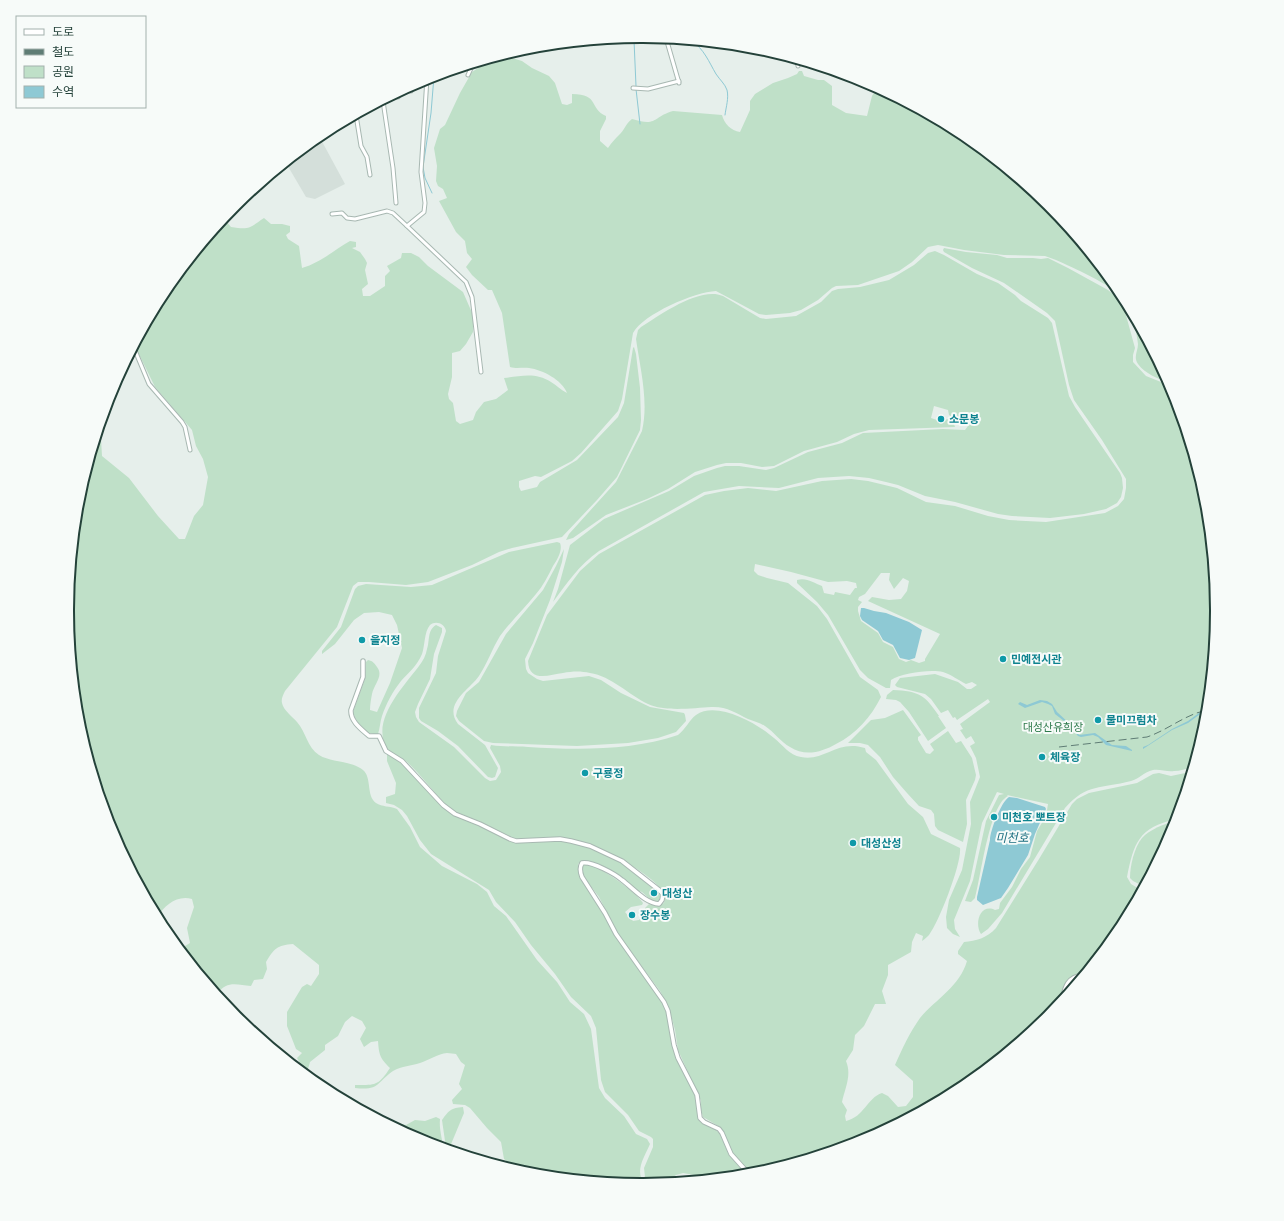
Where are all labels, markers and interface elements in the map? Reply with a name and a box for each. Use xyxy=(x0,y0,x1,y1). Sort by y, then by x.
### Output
legend xyxy=(16,16,146,108)
text: 도로 xyxy=(52,24,74,39)
text: 철도 xyxy=(52,44,74,59)
text: 공원 xyxy=(52,64,74,79)
text: 수역 xyxy=(52,84,74,99)
place label: 소문봉 xyxy=(949,412,979,426)
marker: 소문봉 xyxy=(936,414,946,424)
place label: 을지정 xyxy=(370,633,400,647)
marker: 을지정 xyxy=(357,635,367,645)
place label: 민예전시관 xyxy=(1011,652,1062,666)
marker: 민예전시관 xyxy=(998,654,1008,664)
place label: 물미끄럼차 xyxy=(1106,713,1157,727)
marker: 물미끄럼차 xyxy=(1093,715,1103,725)
park label: 대성산유희장 xyxy=(1023,720,1083,734)
place label: 체육장 xyxy=(1050,750,1080,764)
marker: 체육장 xyxy=(1037,752,1047,762)
place label: 구룡정 xyxy=(593,766,623,780)
marker: 구룡정 xyxy=(580,768,590,778)
place label: 미천호 뽀트장 xyxy=(1002,810,1066,824)
marker: 미천호 뽀트장 xyxy=(989,812,999,822)
water label: 미천호 xyxy=(995,830,1030,845)
place label: 대성산성 xyxy=(861,836,901,850)
marker: 대성산성 xyxy=(848,838,858,848)
place label: 대성산 xyxy=(662,886,692,900)
marker: 대성산 xyxy=(649,888,659,898)
place label: 장수봉 xyxy=(640,908,670,922)
marker: 장수봉 xyxy=(627,910,637,920)

